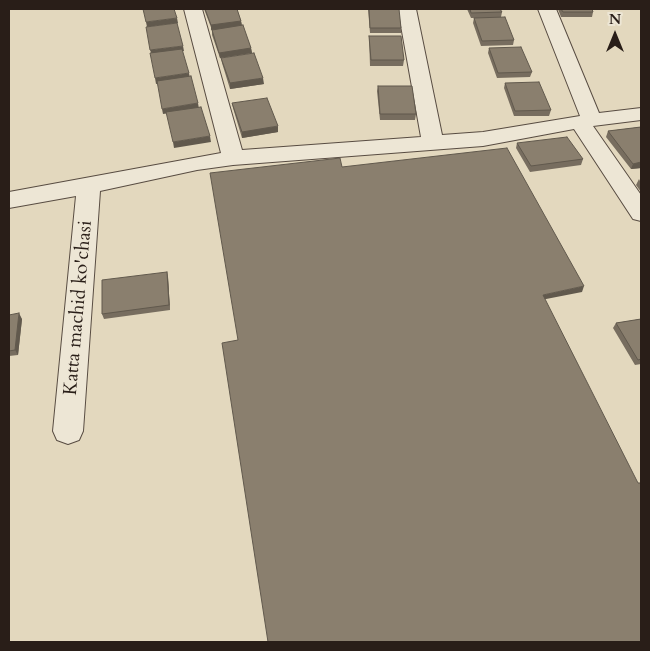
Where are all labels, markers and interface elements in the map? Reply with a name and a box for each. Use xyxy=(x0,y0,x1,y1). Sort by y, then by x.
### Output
north arrow xyxy=(590,10,640,60)
text: N xyxy=(609,10,621,29)
street label: Katta machid ko'chasi xyxy=(60,220,98,396)

